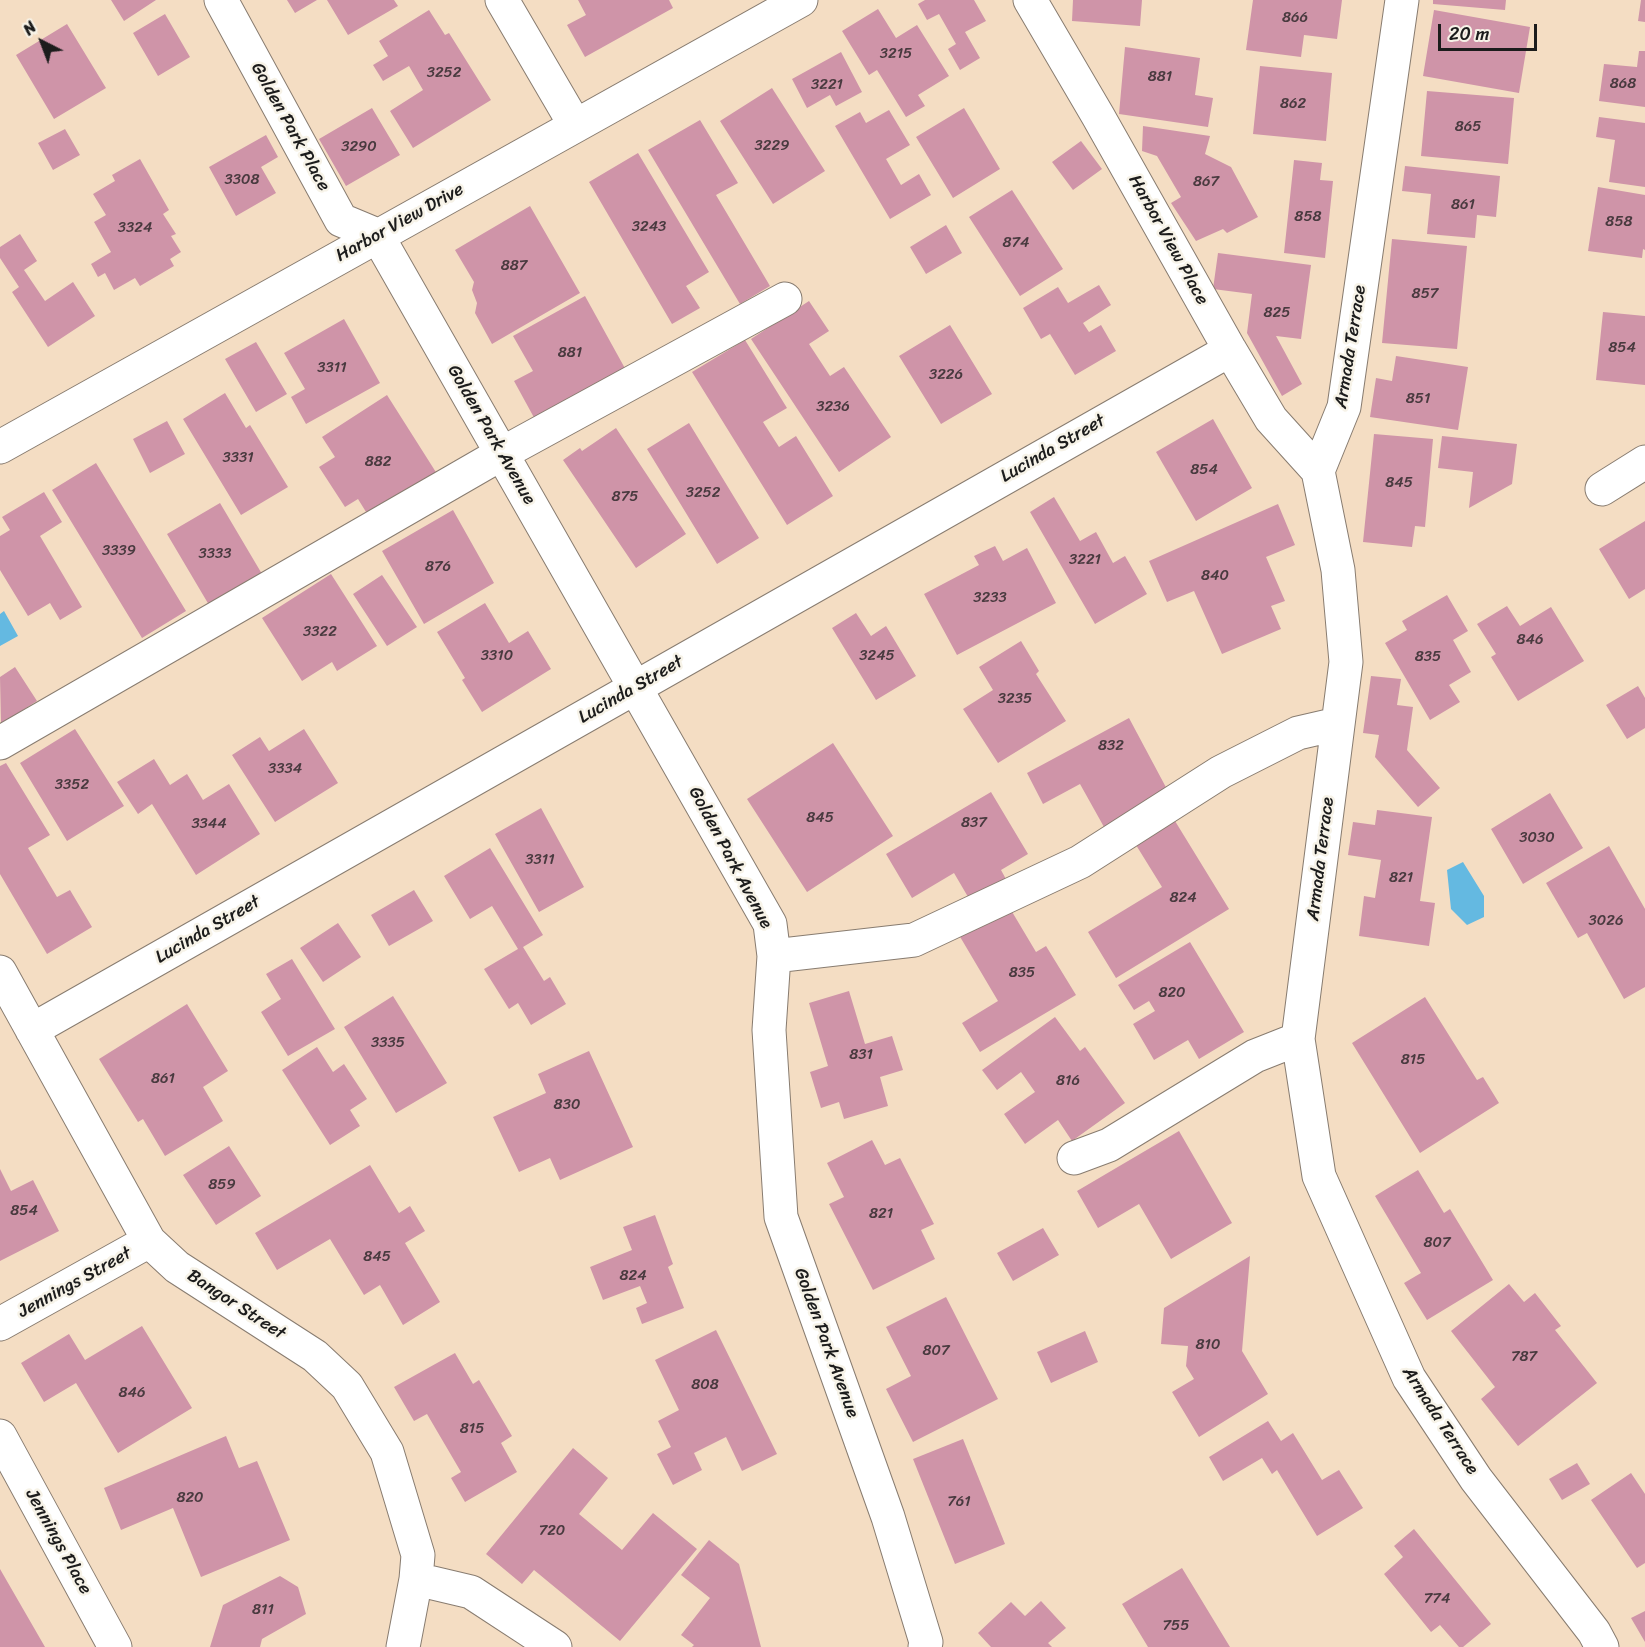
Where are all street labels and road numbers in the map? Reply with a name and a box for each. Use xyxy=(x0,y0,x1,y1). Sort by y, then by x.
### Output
street label: Golden Park Place xyxy=(246,59,334,195)
street label: Harbor View Place xyxy=(1123,171,1213,309)
street label: Harbor View Drive xyxy=(332,179,468,267)
street label: Armada Terrace xyxy=(1331,284,1371,410)
street label: Golden Park Avenue xyxy=(442,361,540,509)
street label: Lucinda Street xyxy=(997,410,1109,488)
street label: Lucinda Street xyxy=(575,651,687,729)
street label: Golden Park Avenue xyxy=(683,783,777,933)
street label: Armada Terrace xyxy=(1303,796,1339,922)
street label: Lucinda Street xyxy=(152,891,264,969)
street label: Jennings Street xyxy=(15,1243,135,1323)
street label: Bangor Street xyxy=(183,1265,289,1345)
street label: Golden Park Avenue xyxy=(789,1265,863,1421)
street label: Armada Terrace xyxy=(1397,1363,1483,1479)
street label: Jennings Place xyxy=(20,1486,96,1598)

